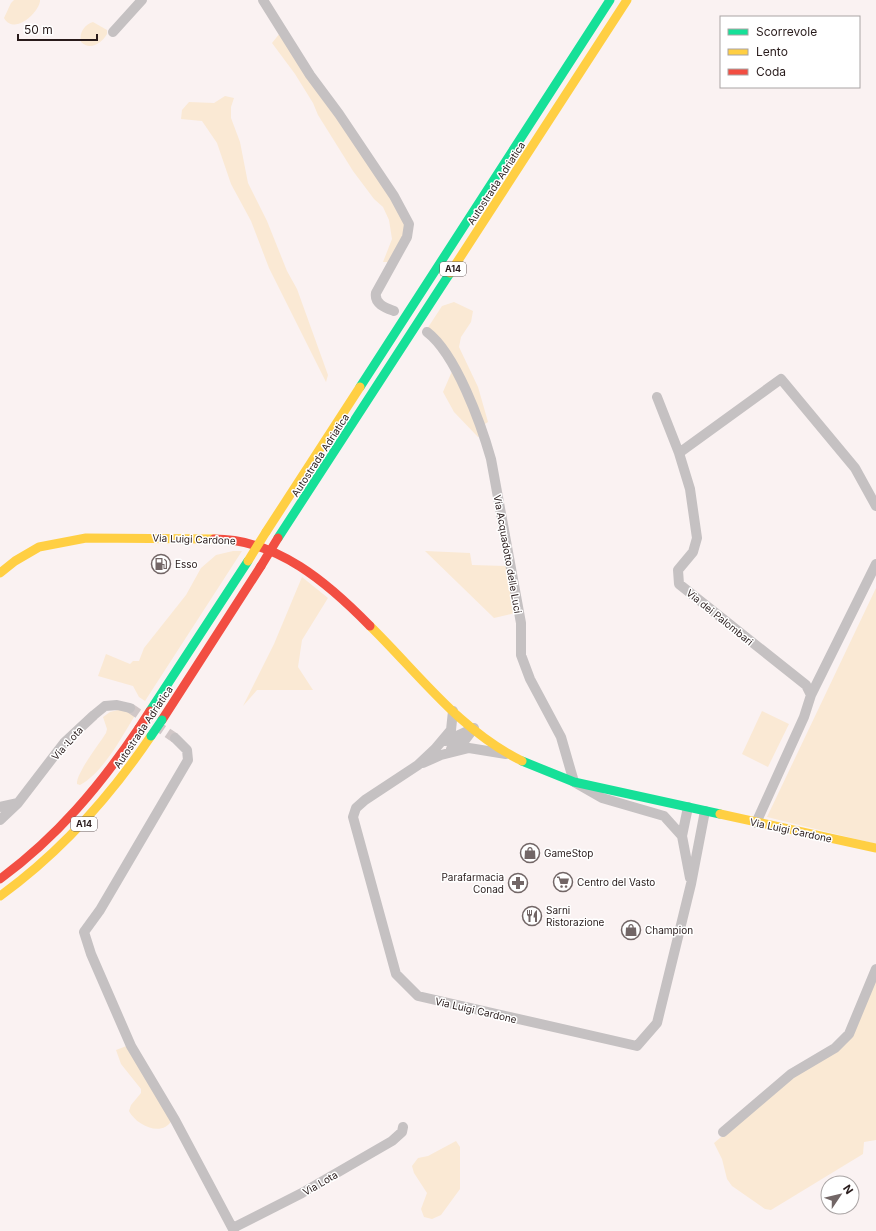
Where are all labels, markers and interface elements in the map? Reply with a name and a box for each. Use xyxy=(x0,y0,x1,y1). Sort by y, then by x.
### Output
scale bar xyxy=(18,16,97,42)
legend xyxy=(720,16,860,88)
text: 50 m xyxy=(24,22,53,37)
text: Scorrevole xyxy=(756,24,817,39)
text: Lento xyxy=(756,44,788,59)
text: Coda xyxy=(756,64,786,79)
street label: Autostrada Adriatica xyxy=(465,139,527,227)
road number: A14 xyxy=(440,262,466,276)
street label: Autostrada Adriatica xyxy=(289,411,351,499)
street label: Via Acquadotto delle Luci xyxy=(492,494,524,614)
street label: Via Luigi Cardone xyxy=(152,532,236,546)
fuel station icon: Esso xyxy=(150,553,172,575)
place label: Esso xyxy=(175,558,198,570)
street label: Via dei Palombari xyxy=(684,586,756,648)
street label: Autostrada Adriatica xyxy=(111,684,175,770)
street label: Via :Lota xyxy=(49,724,85,762)
street label: Via Luigi Cardone xyxy=(749,815,833,845)
road number: A14 xyxy=(71,817,97,831)
shop icon: GameStop xyxy=(519,842,541,864)
place label: GameStop xyxy=(544,847,593,859)
place label: Parafarmacia Conad xyxy=(441,871,504,895)
supermarket icon: Centro del Vasto xyxy=(552,871,574,893)
pharmacy icon: Parafarmacia Conad xyxy=(507,872,529,894)
place label: Centro del Vasto xyxy=(577,876,655,888)
place label: Sarni Ristorazione xyxy=(546,904,605,928)
restaurant icon: Sarni Ristorazione xyxy=(521,905,543,927)
shop icon: Champion xyxy=(620,919,642,941)
place label: Champion xyxy=(645,924,693,936)
street label: Via Luigi Cardone xyxy=(434,995,518,1025)
street label: Via Lota xyxy=(300,1168,340,1198)
north arrow xyxy=(820,1175,860,1215)
text: N xyxy=(840,1182,856,1197)

